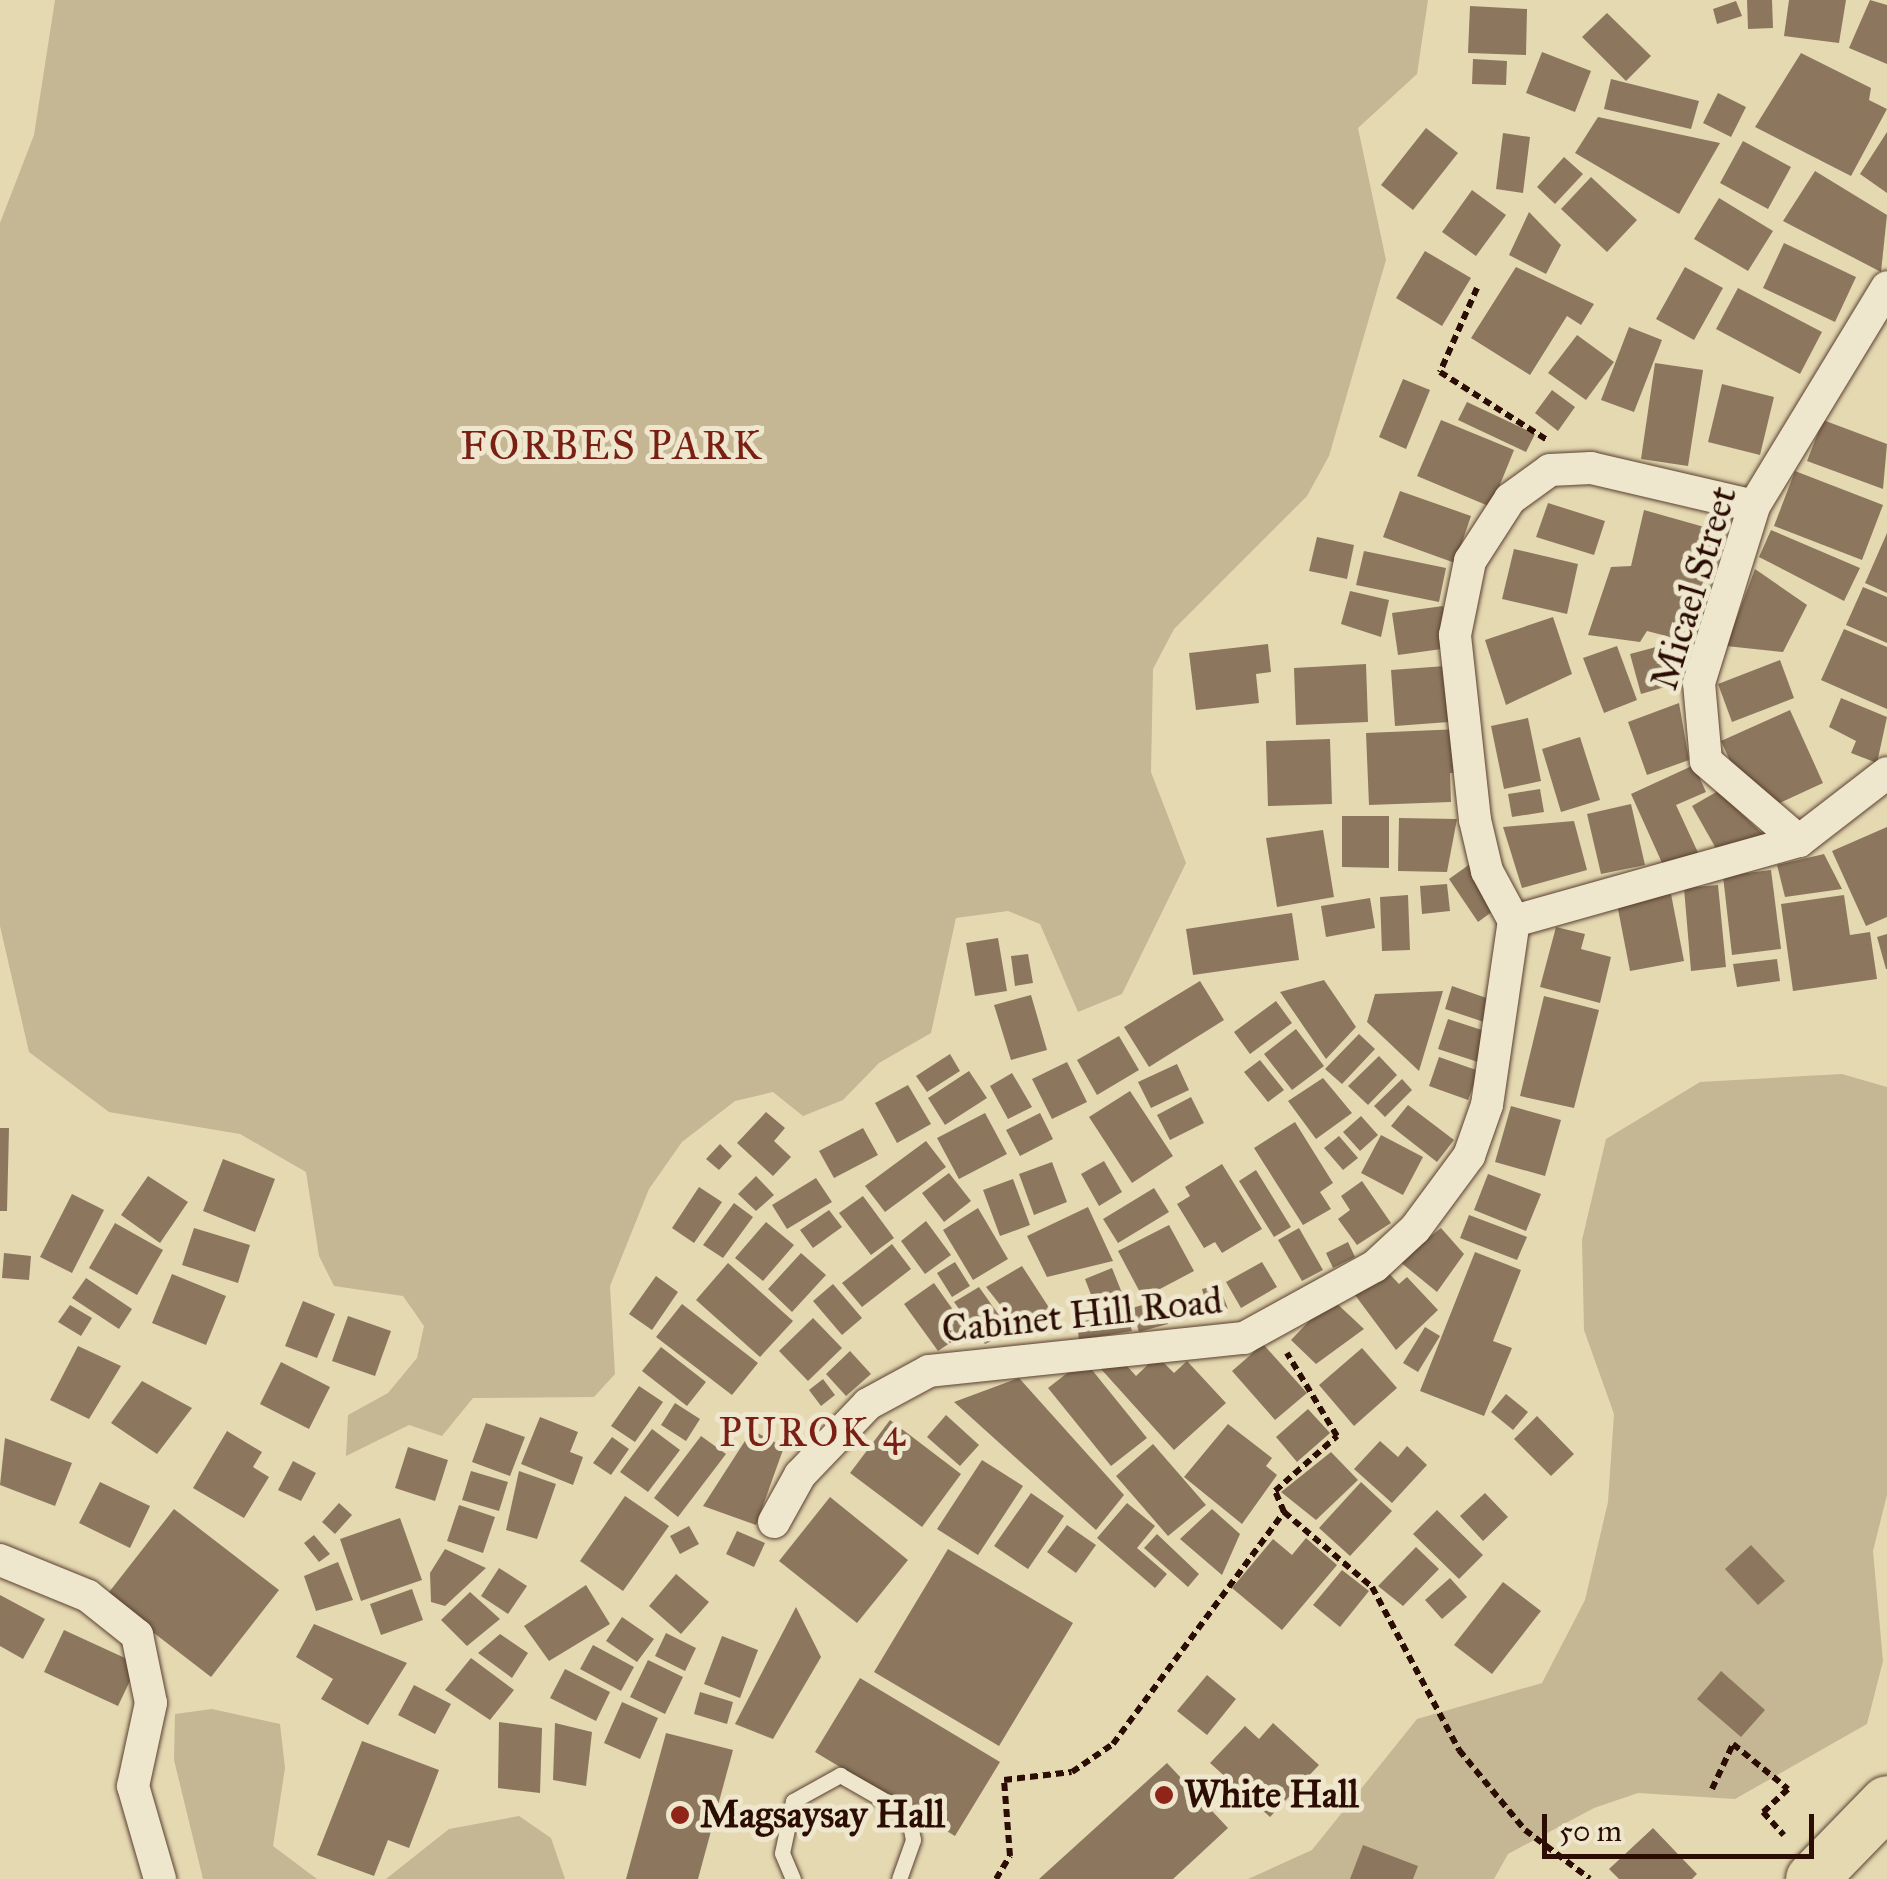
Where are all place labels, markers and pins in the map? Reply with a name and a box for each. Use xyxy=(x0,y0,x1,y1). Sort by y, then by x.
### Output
place label: White Hall xyxy=(1184,1772,1359,1818)
marker: White Hall xyxy=(1153,1784,1175,1806)
place label: Magsaysay Hall xyxy=(700,1792,945,1838)
marker: Magsaysay Hall xyxy=(669,1804,691,1826)

